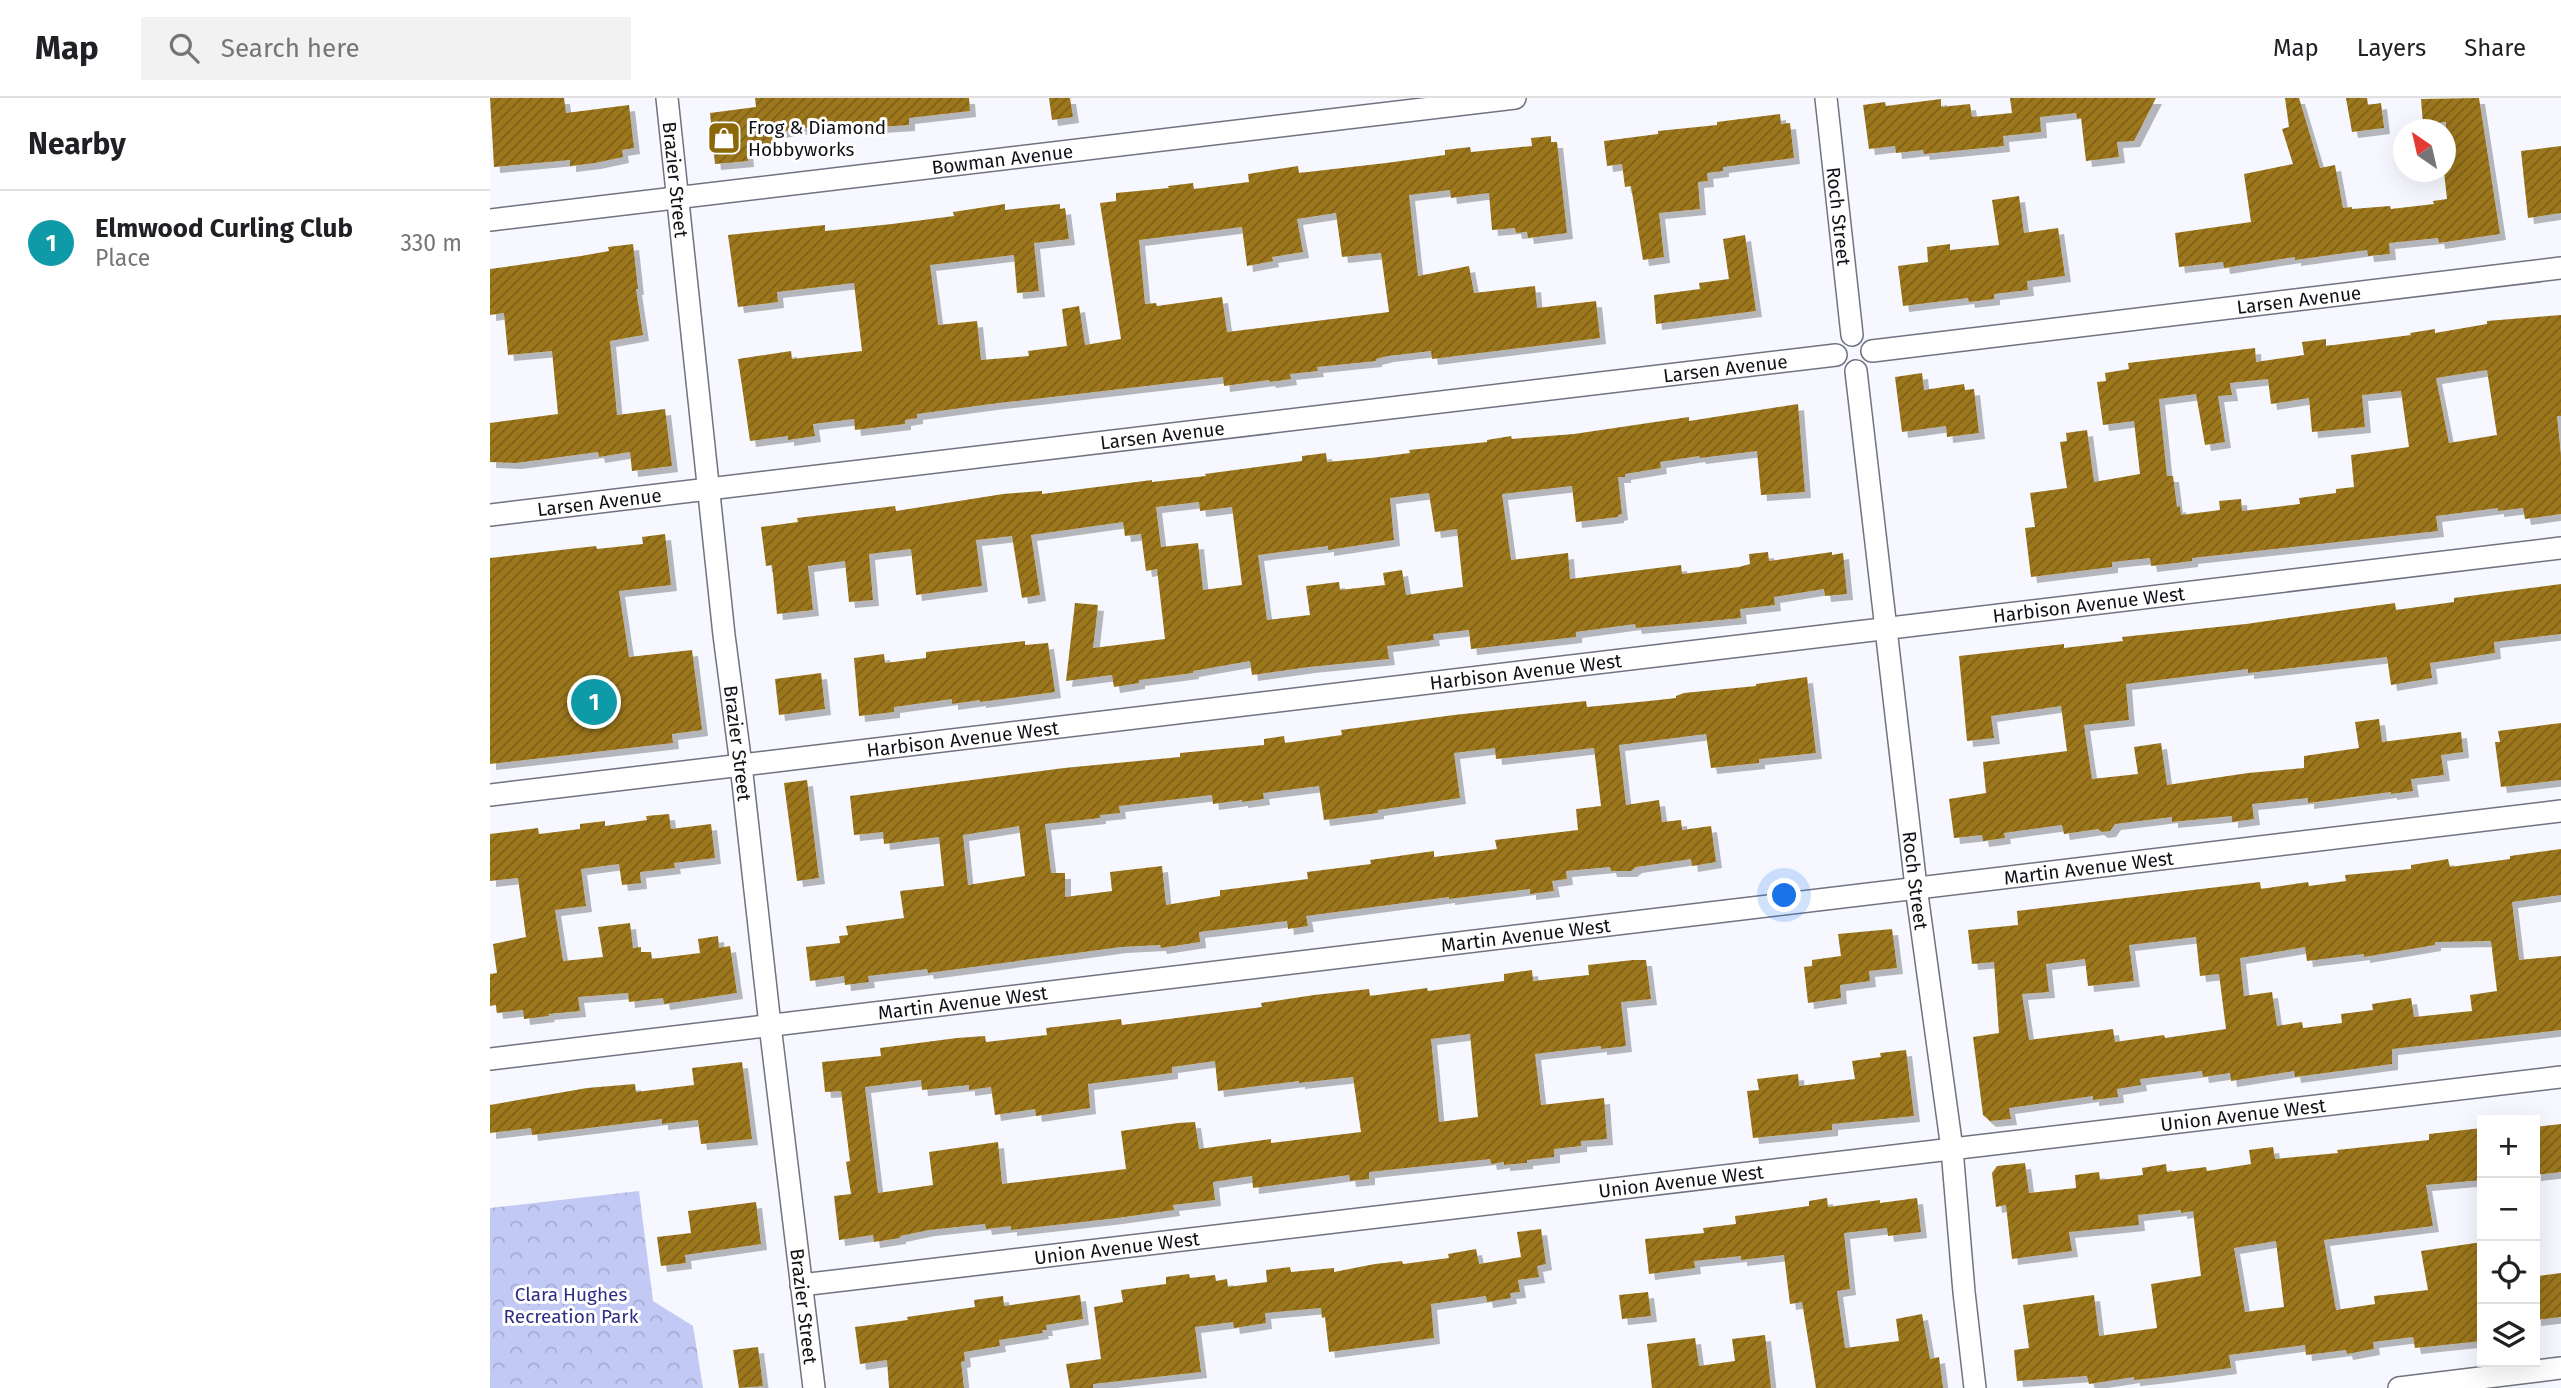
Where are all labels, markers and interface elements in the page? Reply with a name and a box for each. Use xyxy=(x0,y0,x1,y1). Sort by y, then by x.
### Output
search box xyxy=(141,17,631,80)
text: Map xyxy=(35,28,99,68)
icon: search xyxy=(165,29,203,67)
text: Search here xyxy=(221,33,360,64)
text: Map xyxy=(2273,34,2319,62)
text: Layers xyxy=(2357,34,2426,62)
text: Share xyxy=(2464,34,2526,62)
place label: Frog & Diamond Hobbyworks xyxy=(748,116,886,161)
shop icon: Frog & Diamond Hobbyworks xyxy=(705,119,743,157)
north arrow xyxy=(2393,119,2456,182)
street label: Brazier Street xyxy=(658,120,693,239)
text: Nearby xyxy=(28,126,126,162)
street label: Bowman Avenue xyxy=(930,139,1074,179)
street label: Roch Street xyxy=(1822,166,1856,267)
text: Elmwood Curling Club xyxy=(95,213,353,244)
text: 1 xyxy=(46,229,56,257)
text: 330 m xyxy=(400,229,462,257)
text: Place xyxy=(95,244,150,272)
street label: Larsen Avenue xyxy=(2235,281,2362,318)
street label: Larsen Avenue xyxy=(1662,349,1789,387)
street label: Larsen Avenue xyxy=(1099,416,1226,454)
street label: Larsen Avenue xyxy=(536,483,663,521)
street label: Harbison Avenue West xyxy=(1991,581,2186,627)
street label: Harbison Avenue West xyxy=(1428,649,1623,694)
pin: 1 xyxy=(571,676,617,728)
street label: Brazier Street xyxy=(719,684,756,802)
street label: Harbison Avenue West xyxy=(865,716,1060,761)
street label: Roch Street xyxy=(1898,830,1933,931)
street label: Martin Avenue West xyxy=(2002,846,2175,889)
your location xyxy=(1767,878,1801,912)
street label: Martin Avenue West xyxy=(1440,913,1612,957)
street label: Martin Avenue West xyxy=(877,981,1049,1024)
street label: Union Avenue West xyxy=(2159,1093,2327,1136)
map controls xyxy=(2477,1115,2540,1367)
button: + xyxy=(2477,1115,2540,1178)
street label: Union Avenue West xyxy=(1597,1160,1765,1202)
button: − xyxy=(2477,1178,2540,1241)
street label: Union Avenue West xyxy=(1033,1226,1201,1269)
button: locate xyxy=(2477,1241,2540,1304)
street label: Brazier Street xyxy=(786,1247,823,1366)
park label: Clara Hughes Recreation Park xyxy=(504,1283,639,1328)
button: layers xyxy=(2477,1304,2540,1367)

